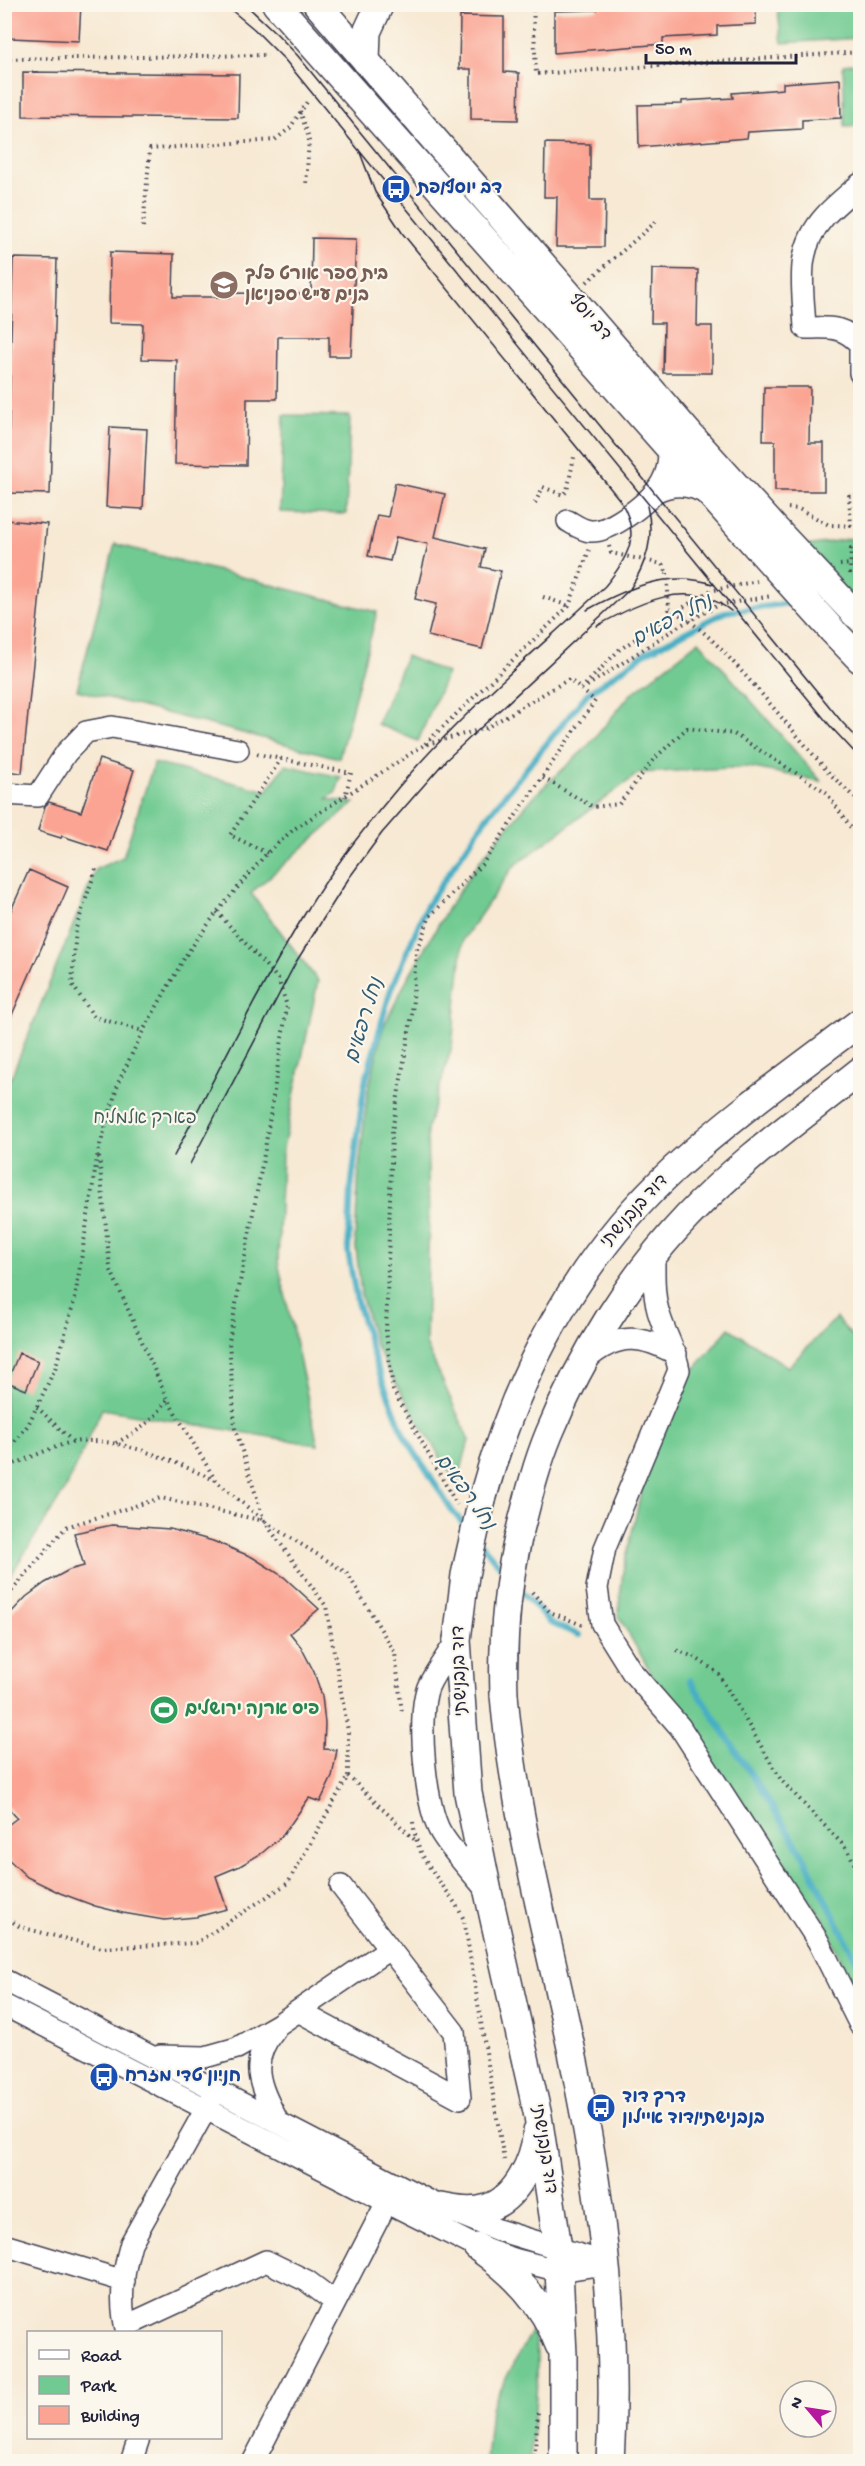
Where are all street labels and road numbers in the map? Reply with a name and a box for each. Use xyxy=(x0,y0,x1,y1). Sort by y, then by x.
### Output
street label: דב יוסף xyxy=(563,290,616,346)
street label: דוד בנבנישתי xyxy=(597,1171,673,1253)
street label: דוד בנבנישתי xyxy=(449,1625,473,1717)
street label: דוד בנבנישתי xyxy=(525,2102,561,2196)

